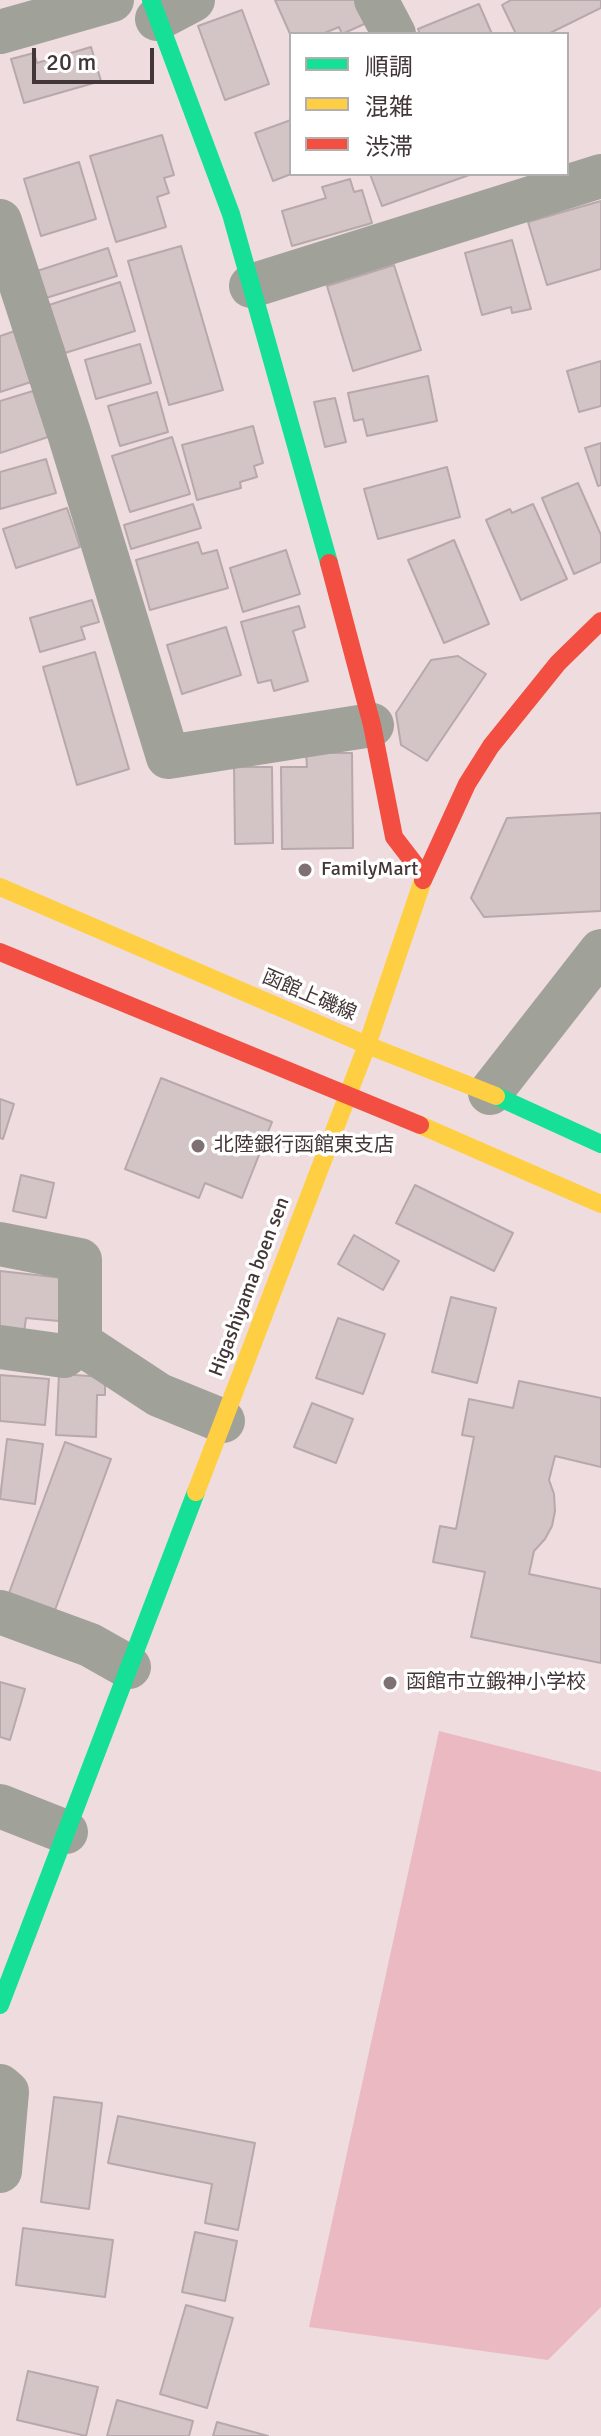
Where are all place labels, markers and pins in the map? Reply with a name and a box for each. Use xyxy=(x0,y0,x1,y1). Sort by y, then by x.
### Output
place label: FamilyMart xyxy=(321,858,418,882)
marker: FamilyMart xyxy=(296,861,314,879)
place label: 北陸銀行函館東支店 xyxy=(214,1134,394,1158)
marker: 北陸銀行函館東支店 xyxy=(189,1137,207,1155)
place label: 函館市立鍛神小学校 xyxy=(406,1671,586,1695)
marker: 函館市立鍛神小学校 xyxy=(381,1674,399,1692)

